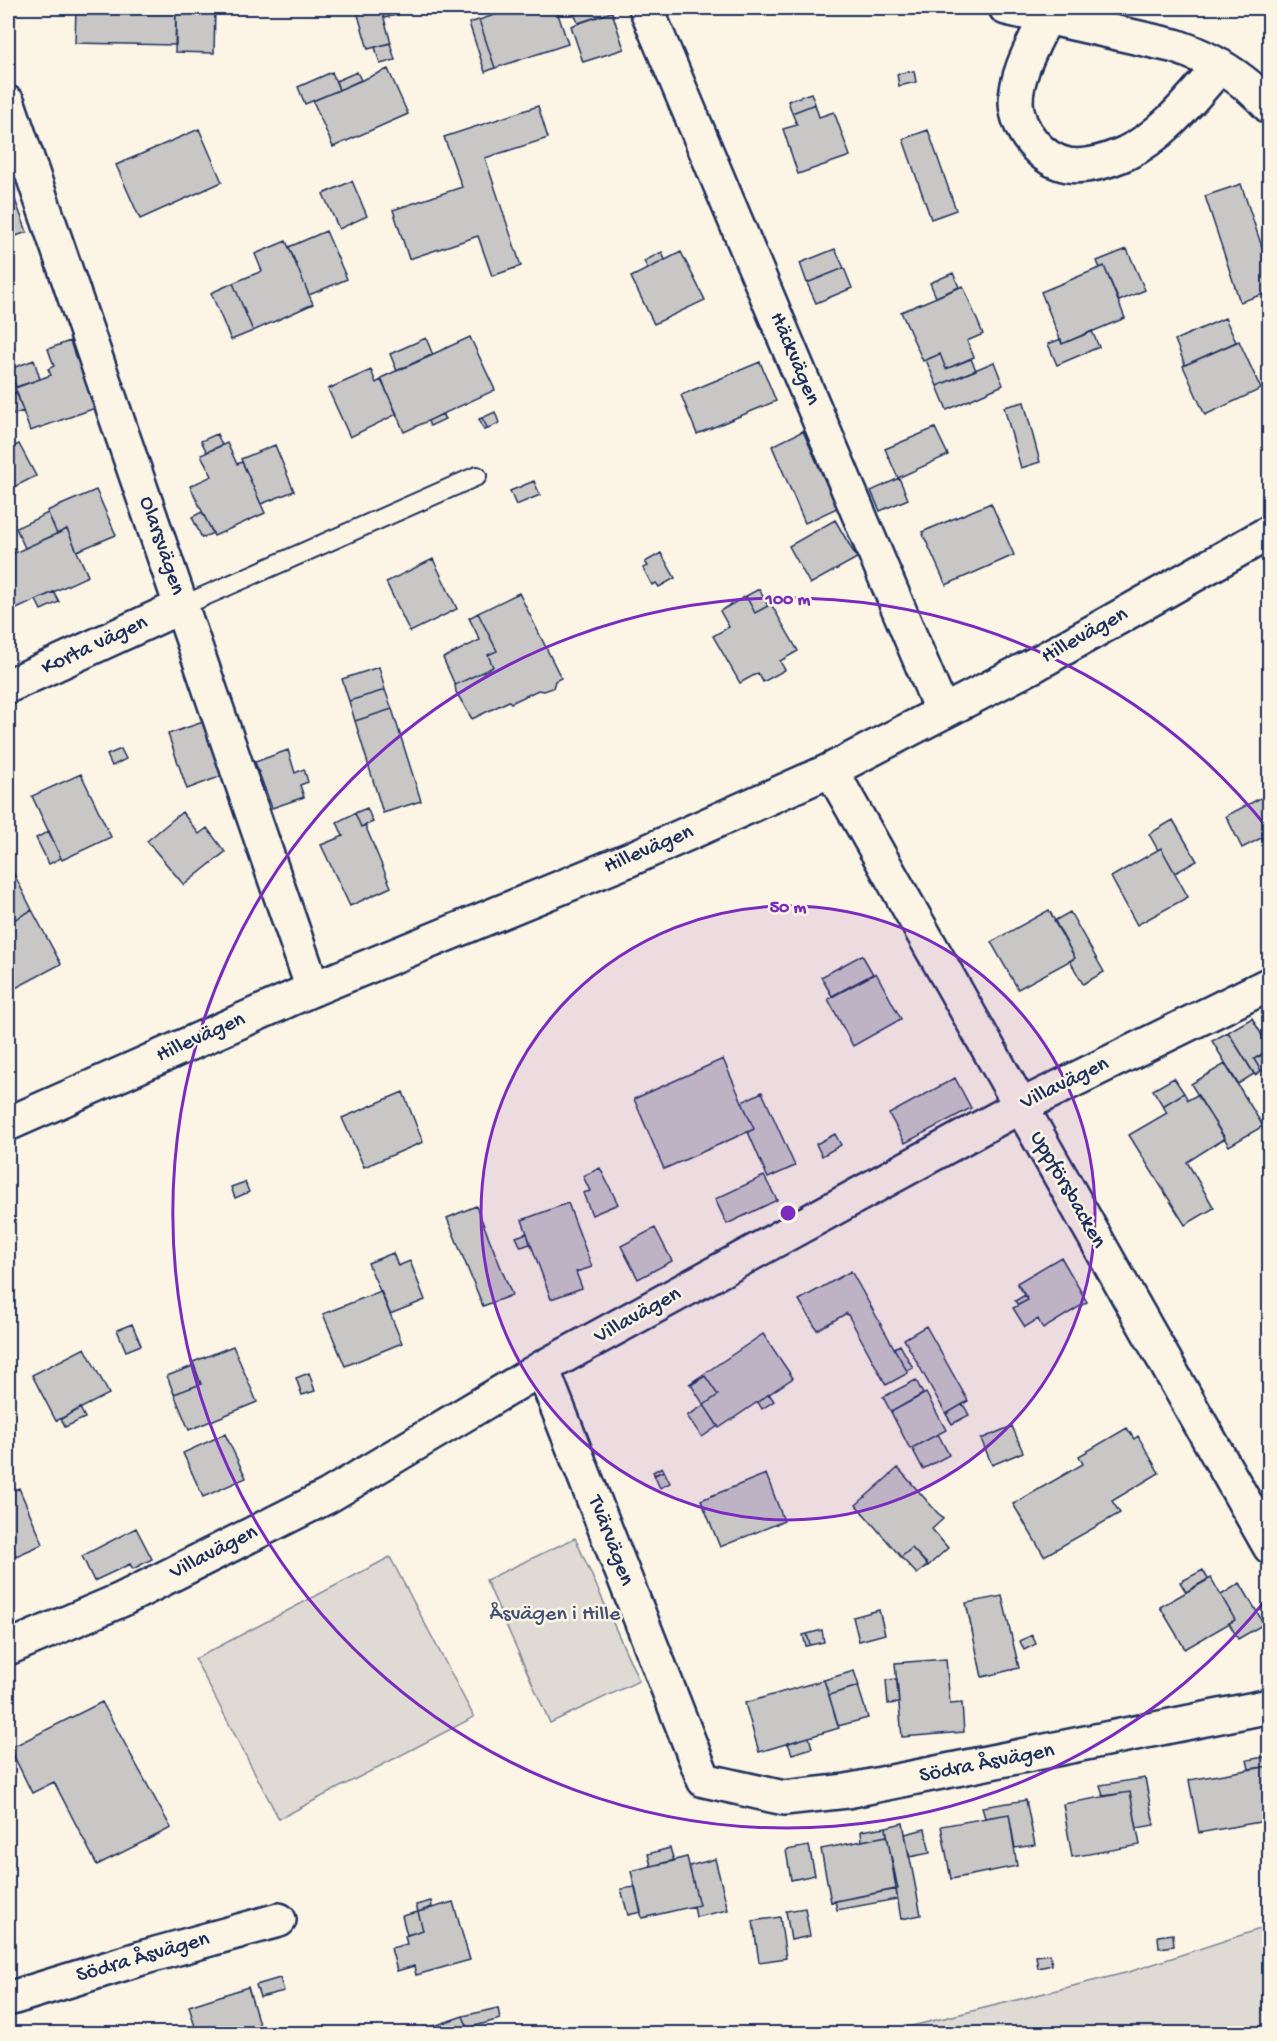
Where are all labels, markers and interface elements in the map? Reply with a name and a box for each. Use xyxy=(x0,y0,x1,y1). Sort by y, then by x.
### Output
street label: Häckvägen xyxy=(763,309,825,410)
street label: Olarsvägen xyxy=(132,493,190,599)
text: 100 m xyxy=(765,590,811,611)
street label: Hillevägen xyxy=(1037,601,1133,670)
street label: Korta vägen xyxy=(38,610,153,682)
street label: Hillevägen xyxy=(600,819,698,880)
text: 50 m xyxy=(770,898,807,919)
street label: Hillevägen xyxy=(152,1007,250,1069)
street label: Villavägen xyxy=(1016,1051,1114,1117)
street label: Uppförsbacken xyxy=(1023,1127,1111,1254)
centre of rings xyxy=(778,1203,798,1223)
street label: Villavägen xyxy=(589,1281,686,1351)
street label: Tvärvägen xyxy=(580,1490,639,1590)
street label: Villavägen xyxy=(165,1520,263,1587)
park label: Åsvägen i Hille xyxy=(490,1601,621,1628)
street label: Södra Åsvägen xyxy=(917,1737,1057,1790)
street label: Södra Åsvägen xyxy=(73,1926,213,1989)

